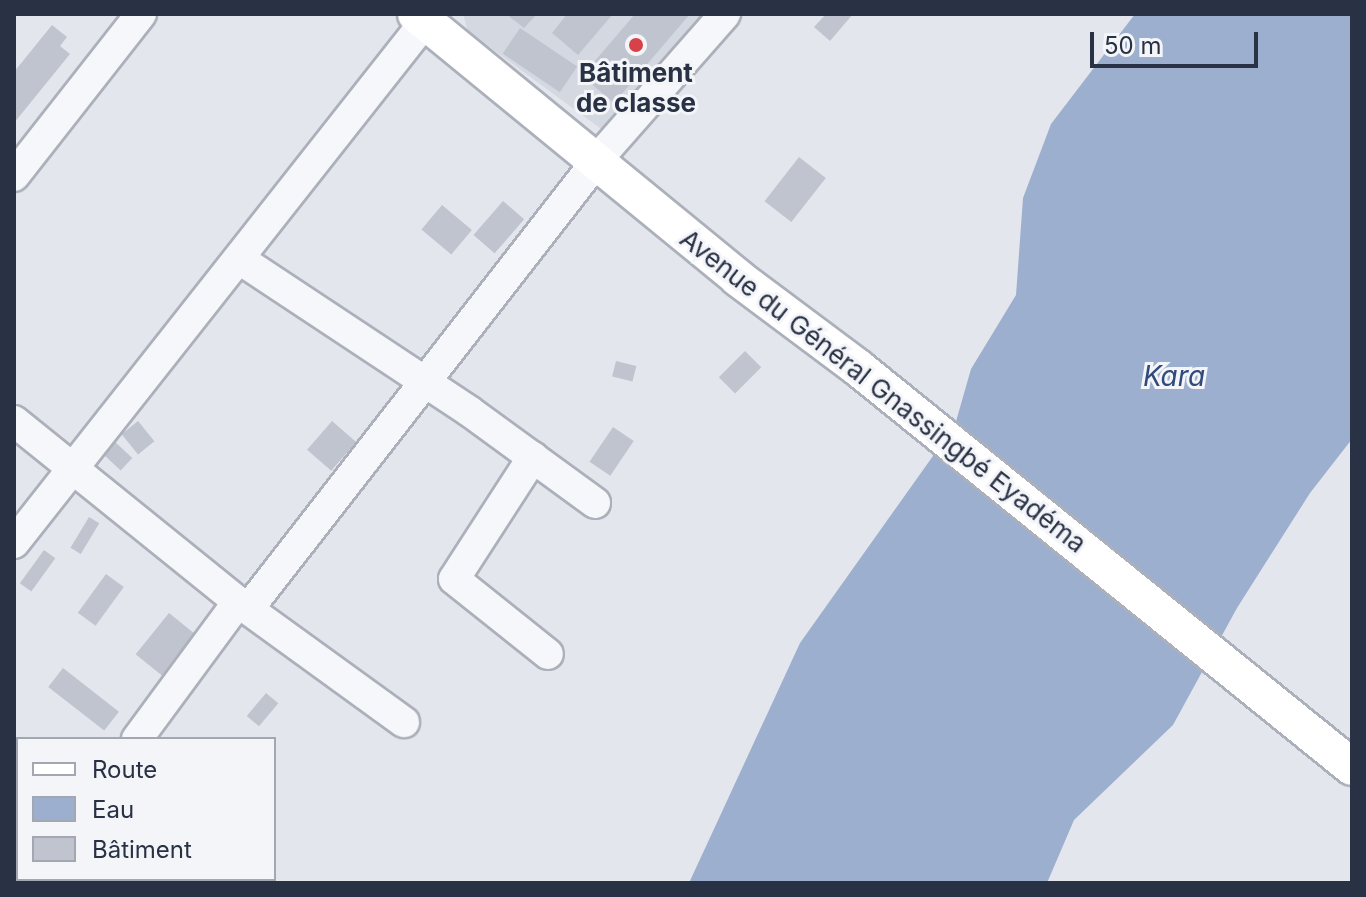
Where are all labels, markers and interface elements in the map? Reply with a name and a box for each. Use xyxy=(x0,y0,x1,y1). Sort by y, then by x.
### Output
scale bar xyxy=(1094,16,1262,66)
text: 50 m xyxy=(1104,31,1162,60)
marker: Bâtiment de classe xyxy=(627,36,645,54)
place label: Bâtiment de classe xyxy=(576,57,696,118)
street label: Avenue du Général Gnassingbé Eyadéma xyxy=(674,223,1092,559)
water label: Kara xyxy=(1143,359,1205,393)
legend xyxy=(16,737,276,881)
text: Route xyxy=(92,755,157,784)
text: Eau xyxy=(92,795,134,824)
text: Bâtiment xyxy=(92,835,192,864)

